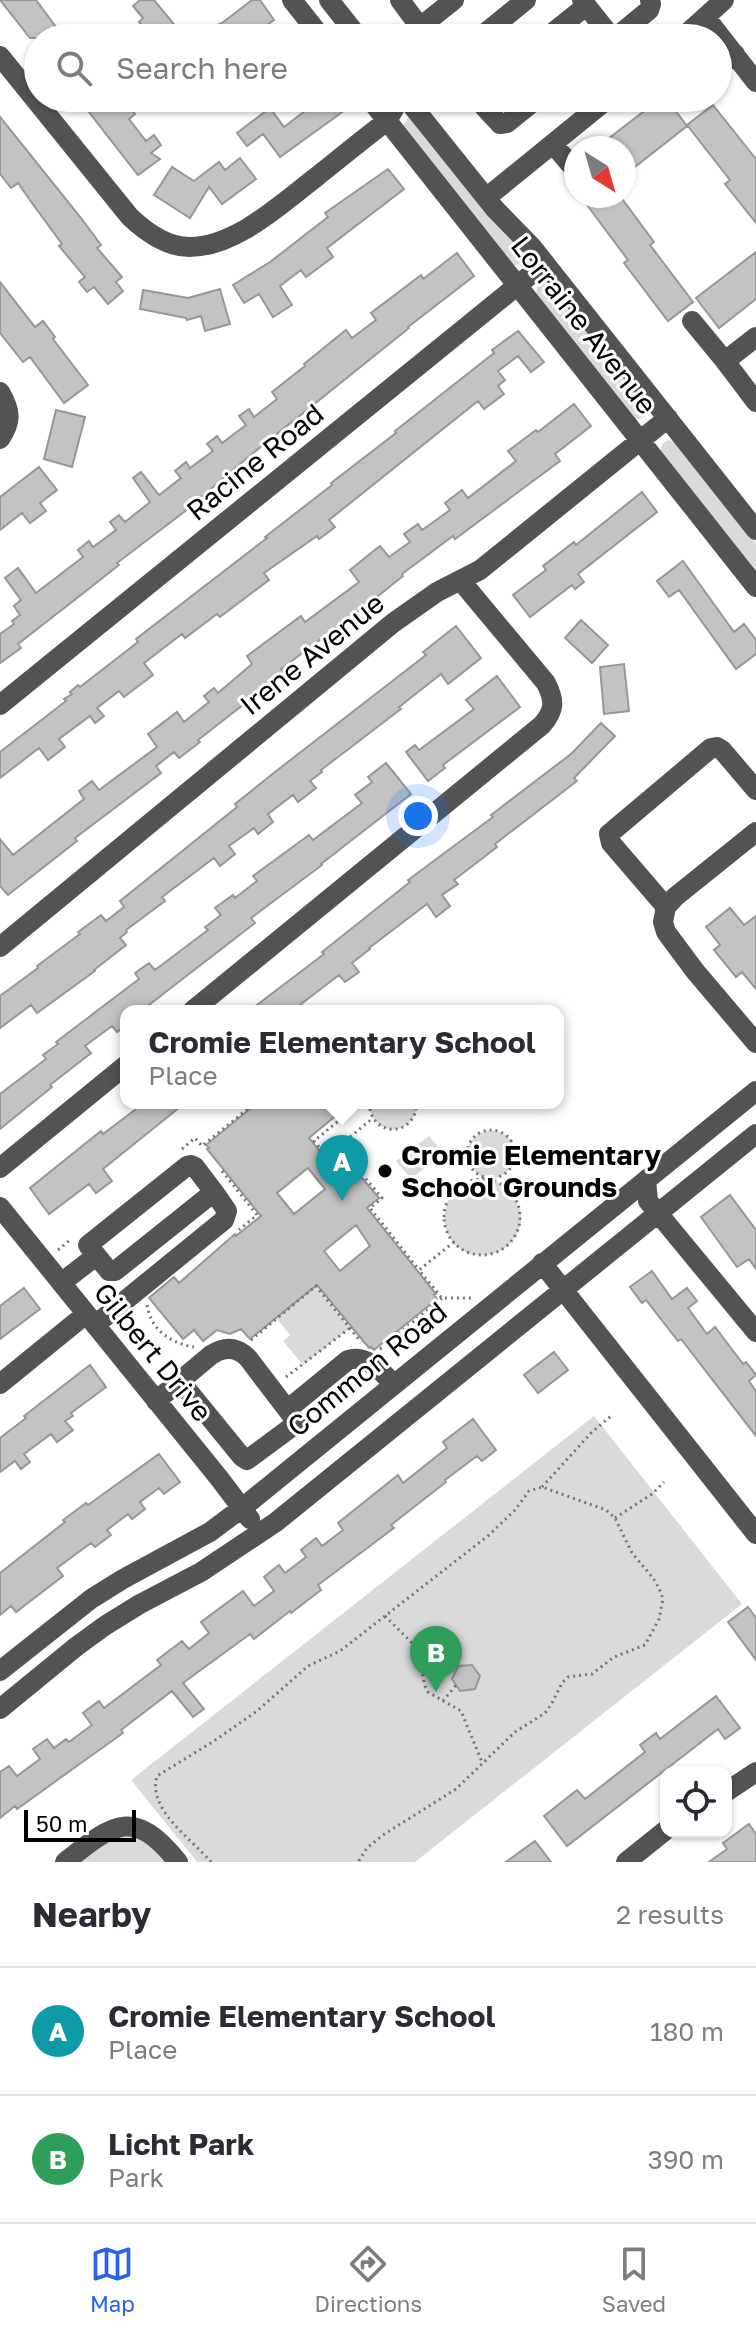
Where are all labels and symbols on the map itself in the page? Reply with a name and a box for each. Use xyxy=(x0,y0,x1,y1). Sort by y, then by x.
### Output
north arrow xyxy=(564,136,636,208)
street label: Lorraine Avenue xyxy=(505,229,664,420)
street label: Racine Road xyxy=(180,396,330,527)
street label: Irene Avenue xyxy=(233,586,390,721)
your location xyxy=(398,796,438,836)
pin: A xyxy=(316,1135,368,1201)
place label: Cromie Elementary School Grounds xyxy=(401,1138,661,1203)
marker: Cromie Elementary School Grounds xyxy=(376,1162,394,1180)
street label: Gilbert Drive xyxy=(87,1276,219,1428)
street label: Common Road xyxy=(281,1294,453,1443)
pin: B xyxy=(410,1626,462,1692)
scale bar xyxy=(24,1806,136,1842)

